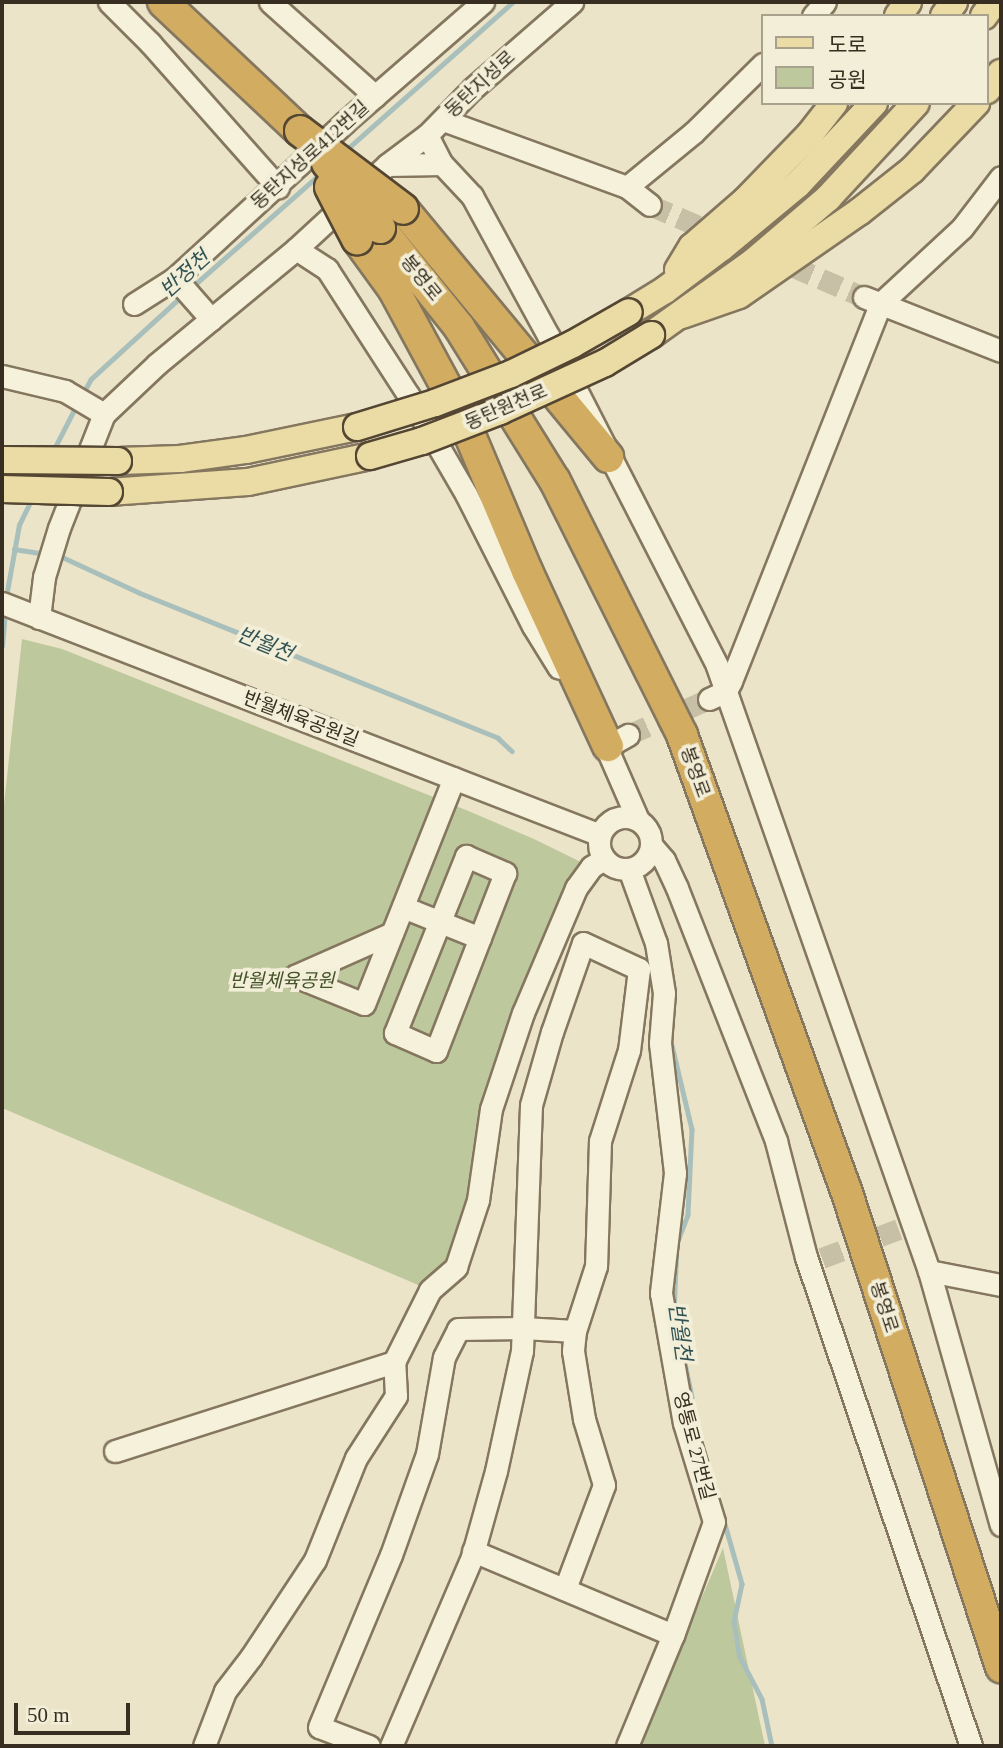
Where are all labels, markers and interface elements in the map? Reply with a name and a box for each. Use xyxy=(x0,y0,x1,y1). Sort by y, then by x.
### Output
legend xyxy=(762,14,989,105)
text: 도로 xyxy=(828,33,867,57)
street label: 동탄지성로 xyxy=(440,46,520,122)
text: 공원 xyxy=(828,68,867,92)
street label: 동탄지성로412번길 xyxy=(246,96,374,214)
water label: 반정천 xyxy=(155,245,215,303)
street label: 봉영로 xyxy=(396,250,446,306)
street label: 동탄원천로 xyxy=(461,379,551,435)
water label: 반월천 xyxy=(233,621,297,667)
street label: 반월체육공원길 xyxy=(240,686,362,752)
street label: 봉영로 xyxy=(675,743,715,801)
park label: 반월체육공원 xyxy=(230,970,334,992)
street label: 봉영로 xyxy=(865,1279,903,1335)
water label: 반월천 xyxy=(663,1302,697,1362)
street label: 영통로 27번길 xyxy=(669,1389,719,1503)
scale bar xyxy=(18,1688,133,1732)
text: 50 m xyxy=(27,1703,70,1727)

